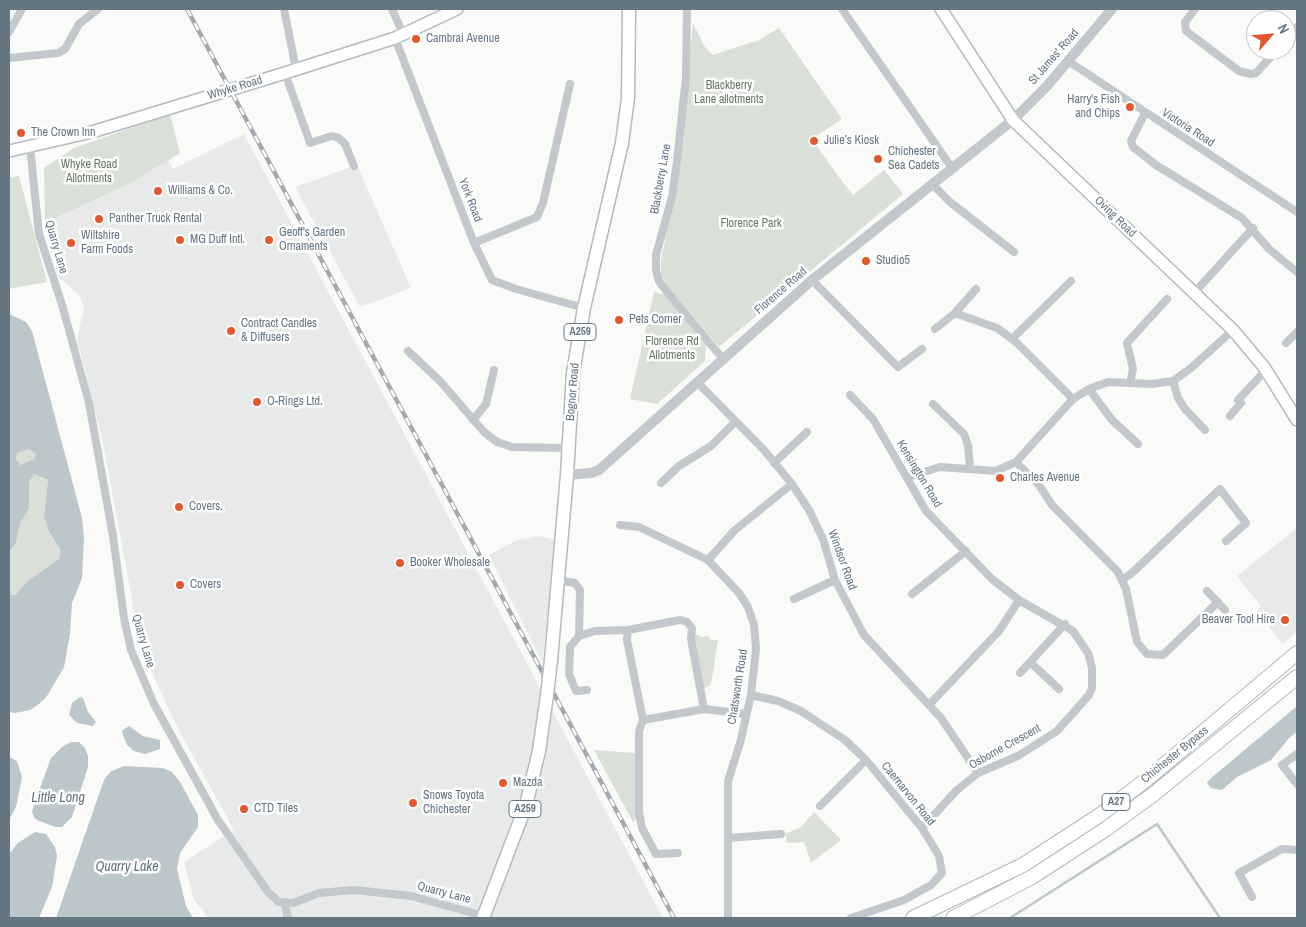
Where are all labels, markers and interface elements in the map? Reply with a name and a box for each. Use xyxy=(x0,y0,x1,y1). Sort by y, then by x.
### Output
north arrow xyxy=(1246,10,1296,60)
text: N xyxy=(1274,21,1293,36)
street label: St James' Road xyxy=(1026,26,1082,88)
place label: Cambrai Avenue xyxy=(426,32,500,46)
marker: Cambrai Avenue xyxy=(410,33,422,45)
street label: Whyke Road xyxy=(206,73,264,103)
park label: Blackberry Lane allotments xyxy=(694,79,764,107)
place label: Harry's Fish and Chips xyxy=(1067,93,1120,121)
marker: Harry's Fish and Chips xyxy=(1124,101,1136,113)
street label: Victoria Road xyxy=(1159,106,1217,150)
place label: The Crown Inn xyxy=(31,126,96,140)
marker: The Crown Inn xyxy=(15,127,27,139)
place label: Julie’s Kiosk xyxy=(824,134,879,148)
marker: Julie’s Kiosk xyxy=(808,135,820,147)
street label: Blackberry Lane xyxy=(648,143,674,215)
place label: Chichester Sea Cadets xyxy=(888,145,939,173)
marker: Chichester Sea Cadets xyxy=(872,153,884,165)
park label: Whyke Road Allotments xyxy=(61,158,117,186)
street label: York Road xyxy=(455,176,485,224)
place label: Williams & Co. xyxy=(168,184,233,198)
marker: Williams & Co. xyxy=(152,185,164,197)
street label: Oving Road xyxy=(1091,194,1139,240)
place label: Panther Truck Rental xyxy=(109,212,202,226)
marker: Panther Truck Rental xyxy=(93,213,105,225)
park label: Florence Park xyxy=(720,217,782,231)
street label: Quarry Lane xyxy=(42,219,70,275)
place label: Geoff's Garden Ornaments xyxy=(279,226,345,254)
place label: Wiltshire Farm Foods xyxy=(81,229,133,257)
place label: MG Duff Intl. xyxy=(190,233,245,247)
marker: MG Duff Intl. xyxy=(174,234,186,246)
marker: Geoff's Garden Ornaments xyxy=(263,234,275,246)
marker: Wiltshire Farm Foods xyxy=(65,237,77,249)
place label: Studio5 xyxy=(876,254,910,268)
marker: Studio5 xyxy=(860,255,872,267)
street label: Florence Road xyxy=(752,264,810,318)
place label: Pets Corner xyxy=(629,313,681,327)
marker: Pets Corner xyxy=(613,314,625,326)
place label: Contract Candles & Diffusers xyxy=(241,317,317,345)
road number: A259 xyxy=(564,324,596,341)
marker: Contract Candles & Diffusers xyxy=(225,325,237,337)
park label: Florence Rd Allotments xyxy=(645,335,699,363)
street label: Bognor Road xyxy=(563,362,583,422)
place label: O-Rings Ltd. xyxy=(267,395,323,409)
marker: O-Rings Ltd. xyxy=(251,396,263,408)
street label: Kensington Road xyxy=(893,438,945,510)
place label: Charles Avenue xyxy=(1010,471,1080,485)
marker: Charles Avenue xyxy=(994,472,1006,484)
place label: Covers. xyxy=(189,500,223,514)
marker: Covers. xyxy=(173,501,185,513)
street label: Windsor Road xyxy=(824,528,860,592)
place label: Booker Wholesale xyxy=(410,556,490,570)
marker: Booker Wholesale xyxy=(394,557,406,569)
place label: Covers xyxy=(190,578,221,592)
marker: Covers xyxy=(174,579,186,591)
street label: Quarry Lane xyxy=(129,613,157,669)
place label: Beaver Tool Hire xyxy=(1202,613,1275,627)
marker: Beaver Tool Hire xyxy=(1279,614,1291,626)
street label: Chatsworth Road xyxy=(725,648,751,726)
street label: Osborne Crescent xyxy=(967,721,1043,773)
street label: Chichester Bypass xyxy=(1138,723,1212,787)
street label: Caernarvon Road xyxy=(878,759,938,829)
place label: Mazda xyxy=(513,776,543,790)
marker: Mazda xyxy=(497,777,509,789)
place label: Snows Toyota Chichester xyxy=(423,789,484,817)
water label: Little Long xyxy=(31,790,85,806)
road number: A27 xyxy=(1102,794,1130,810)
marker: Snows Toyota Chichester xyxy=(407,797,419,809)
road number: A259 xyxy=(509,801,541,818)
place label: CTD Tiles xyxy=(254,802,298,816)
marker: CTD Tiles xyxy=(238,803,250,815)
water label: Quarry Lake xyxy=(95,859,159,875)
street label: Quarry Lane xyxy=(416,879,472,907)

